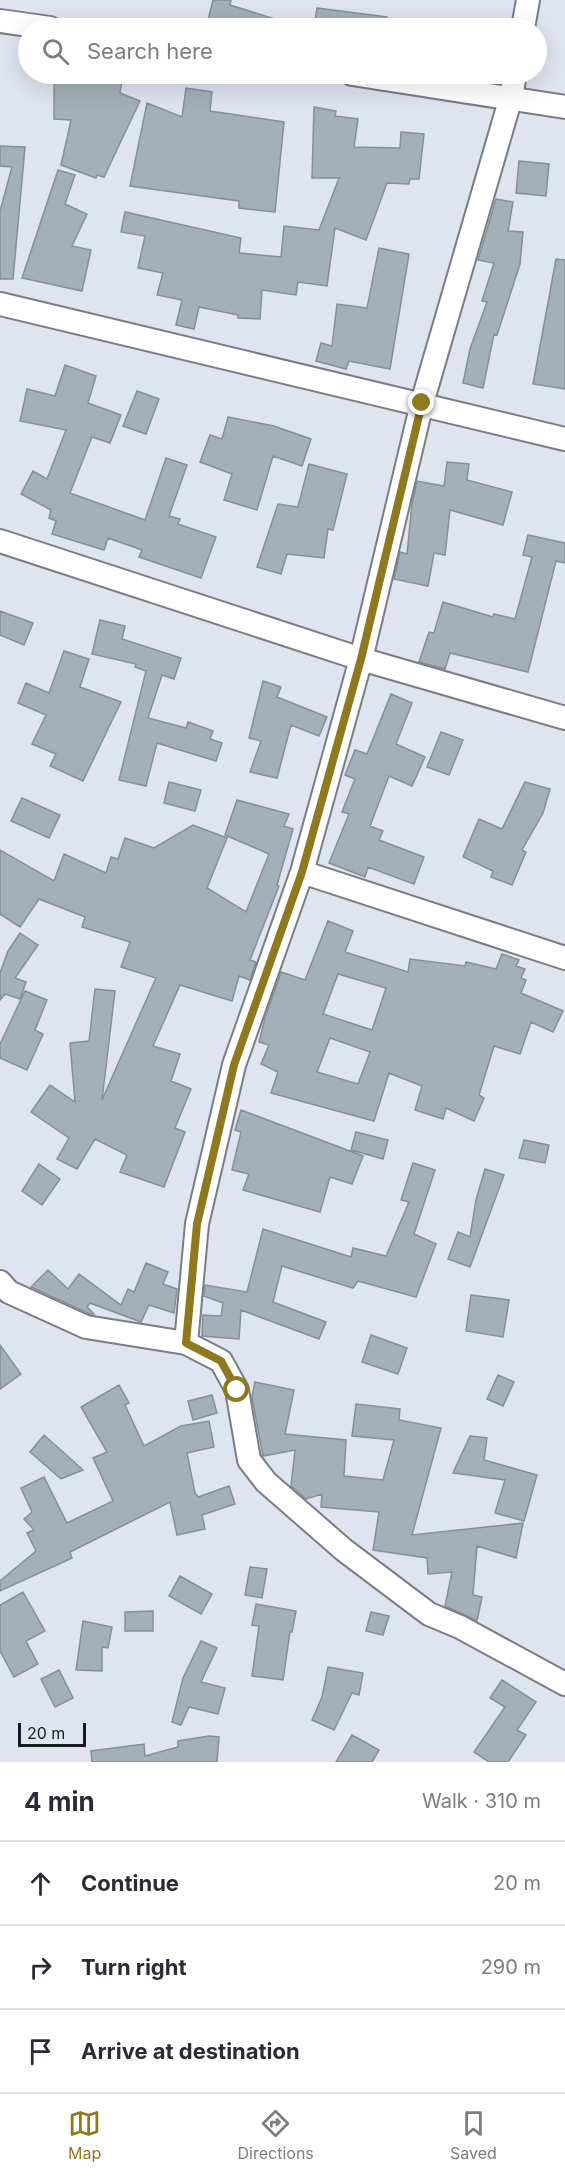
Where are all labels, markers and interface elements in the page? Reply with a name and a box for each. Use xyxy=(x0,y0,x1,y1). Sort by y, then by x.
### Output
search box xyxy=(18,18,547,84)
icon: search xyxy=(39,35,72,68)
text: Search here xyxy=(87,38,213,64)
route end xyxy=(408,389,434,415)
route start xyxy=(223,1376,249,1402)
scale bar xyxy=(18,1720,86,1748)
text: 20 m xyxy=(27,1723,65,1743)
text: 4 min xyxy=(24,1786,95,1817)
text: Walk · 310 m xyxy=(422,1789,541,1813)
icon: ahead xyxy=(24,1867,57,1900)
text: Continue xyxy=(81,1870,179,1896)
text: 20 m xyxy=(493,1871,541,1895)
icon: right xyxy=(24,1951,57,1984)
text: Turn right xyxy=(81,1954,187,1980)
text: 290 m xyxy=(481,1955,541,1979)
icon: arrive xyxy=(24,2035,57,2068)
text: Arrive at destination xyxy=(81,2038,300,2064)
tab: Map xyxy=(68,2107,101,2163)
tab: Directions xyxy=(238,2107,314,2163)
tab: Saved xyxy=(450,2107,497,2163)

